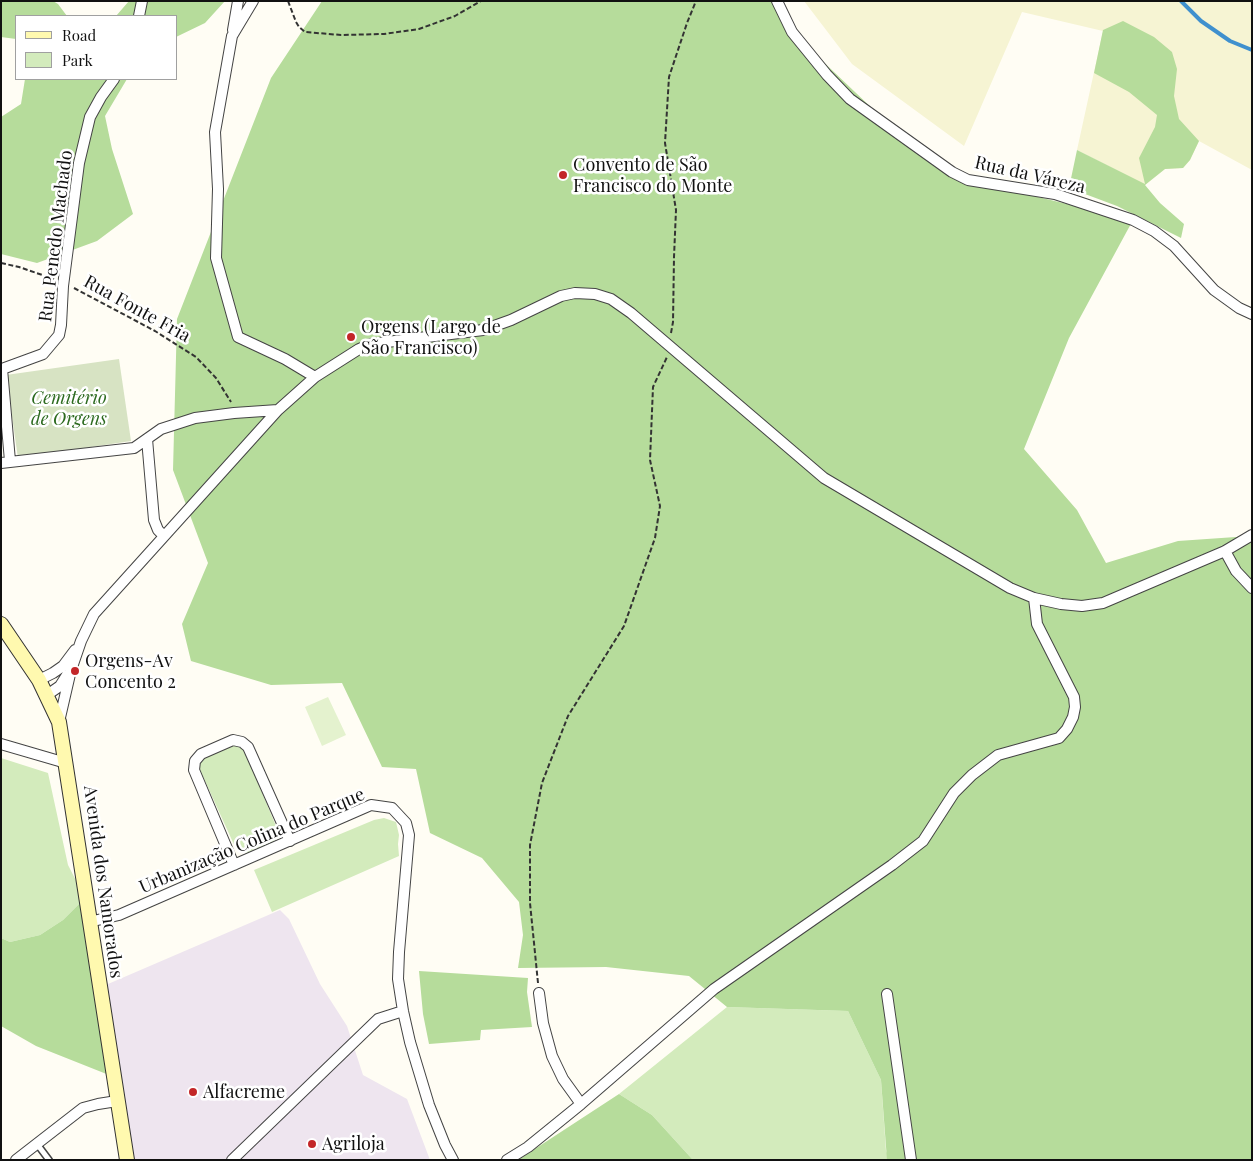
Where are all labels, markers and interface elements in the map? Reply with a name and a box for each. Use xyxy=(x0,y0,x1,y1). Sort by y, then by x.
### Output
legend xyxy=(15,15,178,80)
text: Road xyxy=(62,25,96,45)
text: Park xyxy=(62,50,93,70)
street label: Rua Penedo Machado xyxy=(35,149,77,323)
street label: Rua da Váreza xyxy=(973,152,1087,198)
place label: Convento de São Francisco do Monte xyxy=(573,154,732,196)
marker: Convento de São Francisco do Monte xyxy=(557,169,569,181)
street label: Rua Fonte Fria xyxy=(80,271,194,347)
place label: Orgens (Largo de São Francisco) xyxy=(361,316,501,358)
marker: Orgens (Largo de São Francisco) xyxy=(345,331,357,343)
park label: Cemitério de Orgens xyxy=(31,387,107,429)
place label: Orgens-Av Concento 2 xyxy=(85,650,176,692)
marker: Orgens-Av Concento 2 xyxy=(69,665,81,677)
street label: Avenida dos Namorados xyxy=(79,784,127,980)
street label: Urbanização Colina do Parque xyxy=(136,784,368,898)
place label: Alfacreme xyxy=(203,1081,285,1103)
marker: Alfacreme xyxy=(187,1086,199,1098)
place label: Agriloja xyxy=(322,1133,385,1155)
marker: Agriloja xyxy=(306,1138,318,1150)

